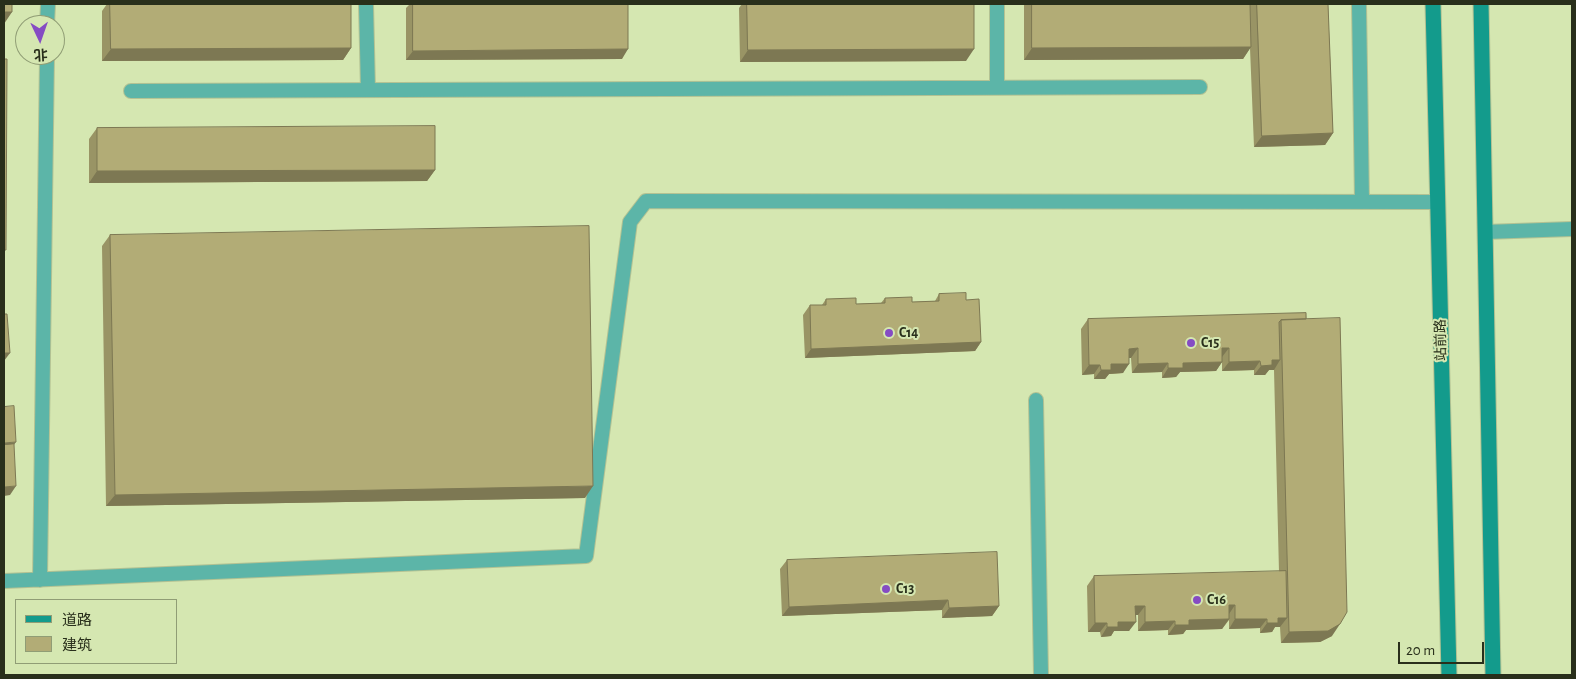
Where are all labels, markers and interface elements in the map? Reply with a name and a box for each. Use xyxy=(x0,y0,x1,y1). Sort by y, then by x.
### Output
north arrow xyxy=(15,15,65,65)
text: 北 xyxy=(33,47,48,61)
street label: 站前路 xyxy=(1432,319,1450,361)
place label: C14 xyxy=(899,325,918,341)
marker: C14 xyxy=(883,327,895,339)
place label: C15 xyxy=(1201,335,1219,351)
marker: C15 xyxy=(1185,337,1197,349)
place label: C13 xyxy=(896,581,914,597)
marker: C13 xyxy=(880,583,892,595)
place label: C16 xyxy=(1207,592,1226,608)
marker: C16 xyxy=(1191,594,1203,606)
legend xyxy=(15,599,178,664)
text: 道路 xyxy=(62,613,92,628)
scale bar xyxy=(1401,632,1487,664)
text: 建筑 xyxy=(62,638,92,653)
text: 20 m xyxy=(1406,643,1435,658)

